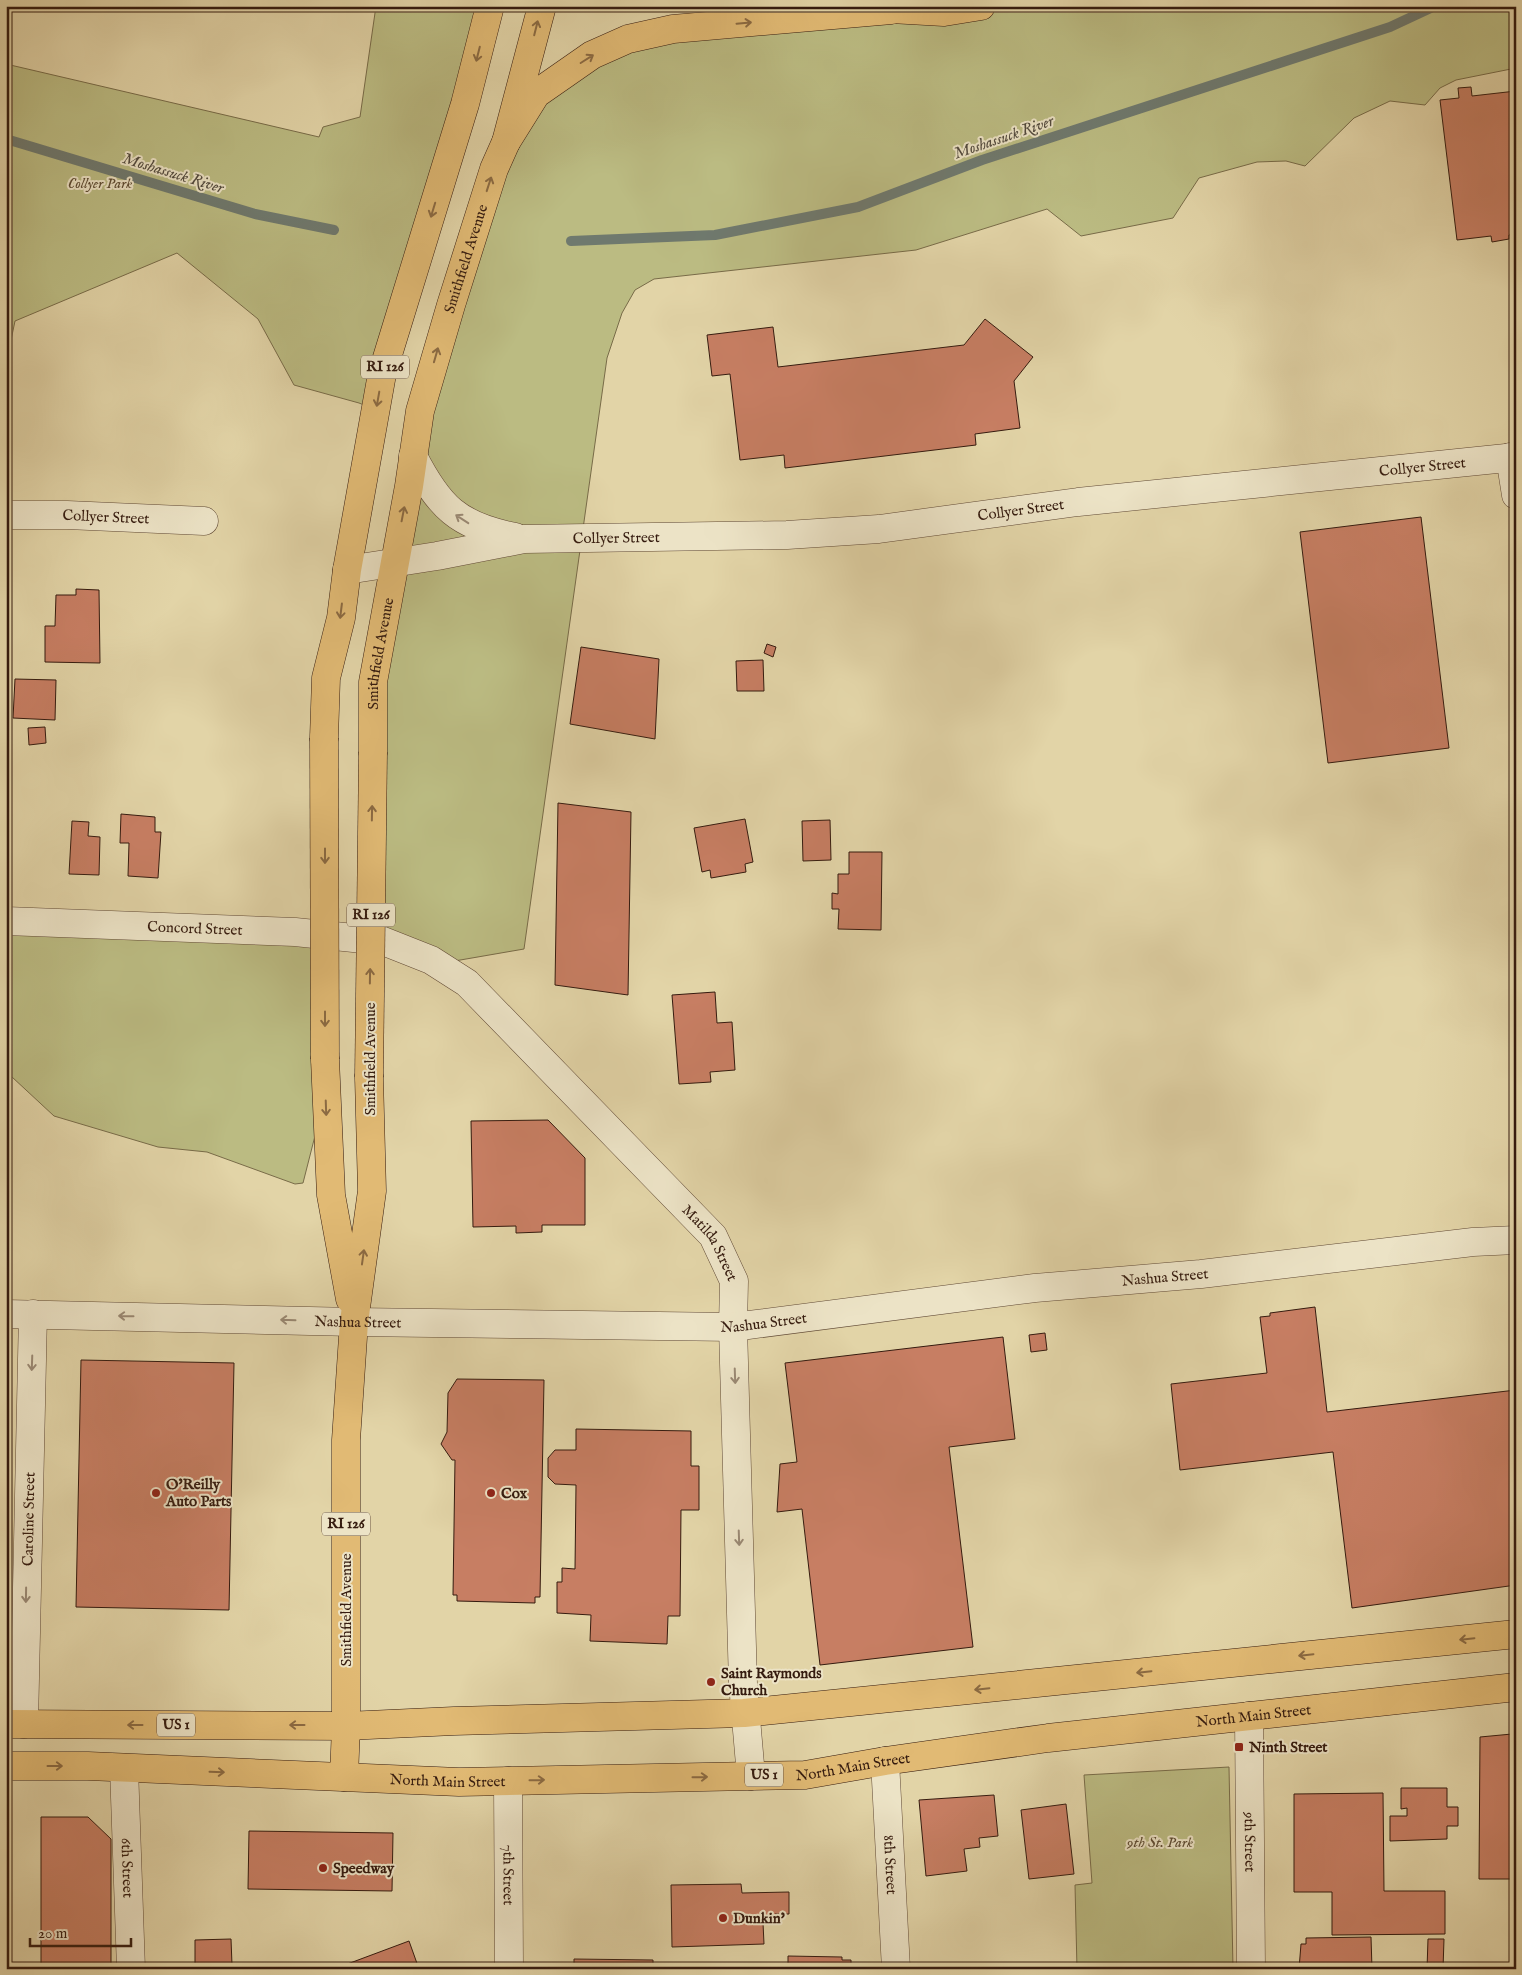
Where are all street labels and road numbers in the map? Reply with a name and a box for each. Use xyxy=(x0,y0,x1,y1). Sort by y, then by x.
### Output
street label: Smithfield Avenue xyxy=(440,202,492,316)
road number: RI 126 xyxy=(361,356,409,378)
street label: Collyer Street xyxy=(1378,453,1467,481)
street label: Collyer Street xyxy=(976,495,1065,525)
street label: Collyer Street xyxy=(62,505,150,528)
street label: Collyer Street xyxy=(573,527,660,548)
street label: Smithfield Avenue xyxy=(364,596,398,710)
road number: RI 126 xyxy=(347,904,395,926)
street label: Concord Street xyxy=(147,917,243,939)
street label: Smithfield Avenue xyxy=(361,1002,380,1116)
street label: Matilda Street xyxy=(678,1200,742,1284)
street label: Nashua Street xyxy=(1121,1264,1209,1290)
street label: Nashua Street xyxy=(720,1308,808,1337)
street label: Nashua Street xyxy=(314,1312,402,1332)
street label: Caroline Street xyxy=(18,1472,39,1566)
road number: RI 126 xyxy=(322,1512,370,1536)
street label: Smithfield Avenue xyxy=(337,1553,356,1667)
street label: North Main Street xyxy=(1195,1700,1312,1731)
road number: US 1 xyxy=(157,1714,195,1736)
street label: North Main Street xyxy=(796,1748,911,1785)
road number: US 1 xyxy=(745,1764,783,1786)
street label: North Main Street xyxy=(389,1770,506,1792)
street label: 9th Street xyxy=(1240,1811,1260,1872)
street label: 8th Street xyxy=(879,1835,902,1895)
street label: 6th Street xyxy=(117,1838,138,1898)
street label: 7th Street xyxy=(499,1845,518,1905)

